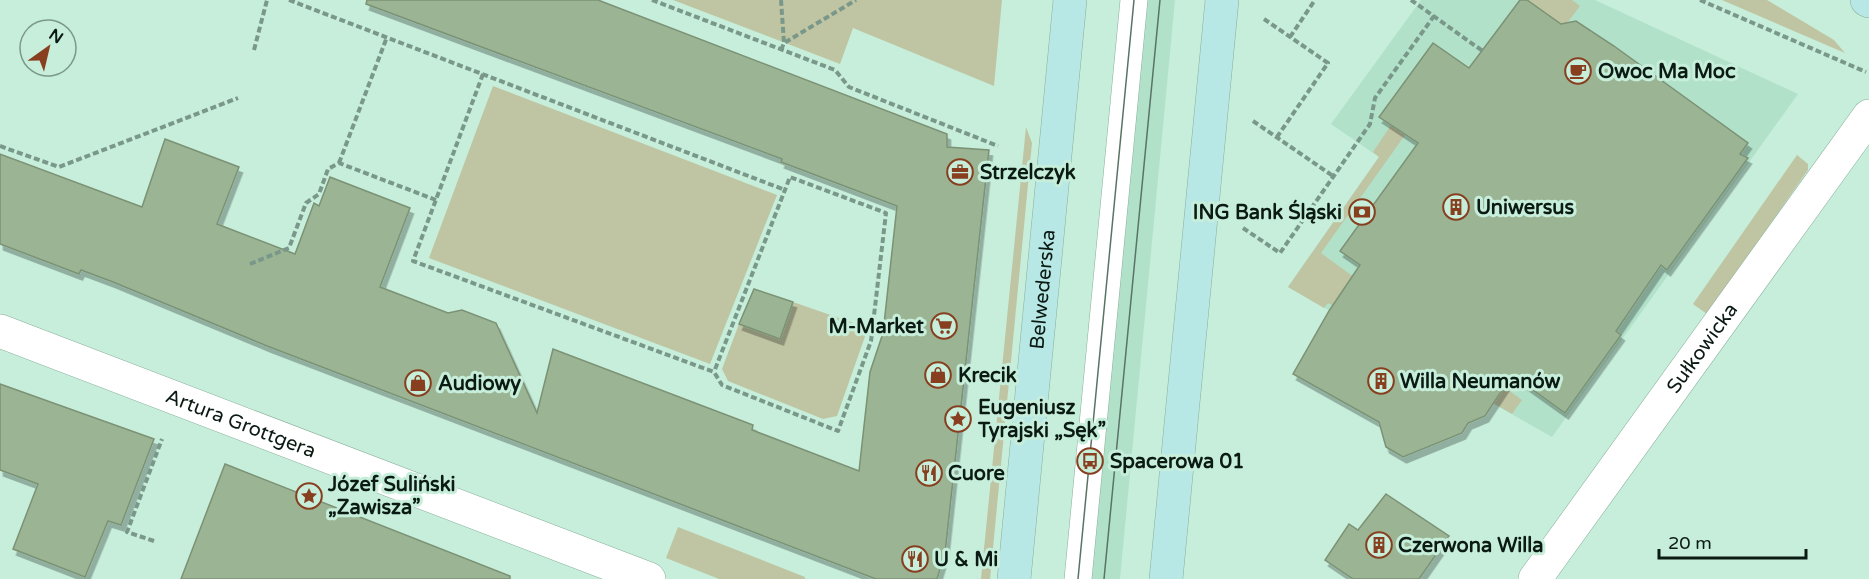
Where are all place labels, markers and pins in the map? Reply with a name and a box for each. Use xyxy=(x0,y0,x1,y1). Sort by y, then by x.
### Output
cafe icon: Owoc Ma Moc xyxy=(1563,56,1593,86)
place label: Owoc Ma Moc xyxy=(1598,60,1736,84)
office icon: Strzelczyk xyxy=(945,157,975,187)
place label: Strzelczyk xyxy=(980,161,1076,185)
building icon: Uniwersus xyxy=(1441,192,1471,222)
place label: Uniwersus xyxy=(1476,196,1574,220)
bank icon: ING Bank Śląski xyxy=(1347,197,1377,227)
place label: ING Bank Śląski xyxy=(1193,199,1342,225)
supermarket icon: M-Market xyxy=(929,311,959,341)
place label: M-Market xyxy=(829,315,924,339)
shop icon: Krecik xyxy=(923,360,953,390)
place label: Krecik xyxy=(958,364,1017,388)
building icon: Willa Neumanów xyxy=(1366,366,1396,396)
shop icon: Audiowy xyxy=(403,368,433,398)
place label: Willa Neumanów xyxy=(1400,370,1560,394)
place label: Audiowy xyxy=(438,372,521,396)
place label: Eugeniusz Tyrajski „Sęk” xyxy=(977,396,1106,443)
place icon: Eugeniusz Tyrajski „Sęk” xyxy=(943,404,973,434)
bus stop icon: Spacerowa 01 xyxy=(1075,446,1105,476)
place label: Spacerowa 01 xyxy=(1110,450,1245,474)
restaurant icon: Cuore xyxy=(914,458,944,488)
place label: Cuore xyxy=(948,462,1005,486)
place label: Józef Suliński „Zawisza” xyxy=(327,473,456,520)
place icon: Józef Suliński „Zawisza” xyxy=(294,481,324,511)
building icon: Czerwona Willa xyxy=(1364,530,1394,560)
place label: Czerwona Willa xyxy=(1398,534,1544,558)
restaurant icon: U & Mi xyxy=(900,544,930,574)
place label: U & Mi xyxy=(934,548,998,572)

